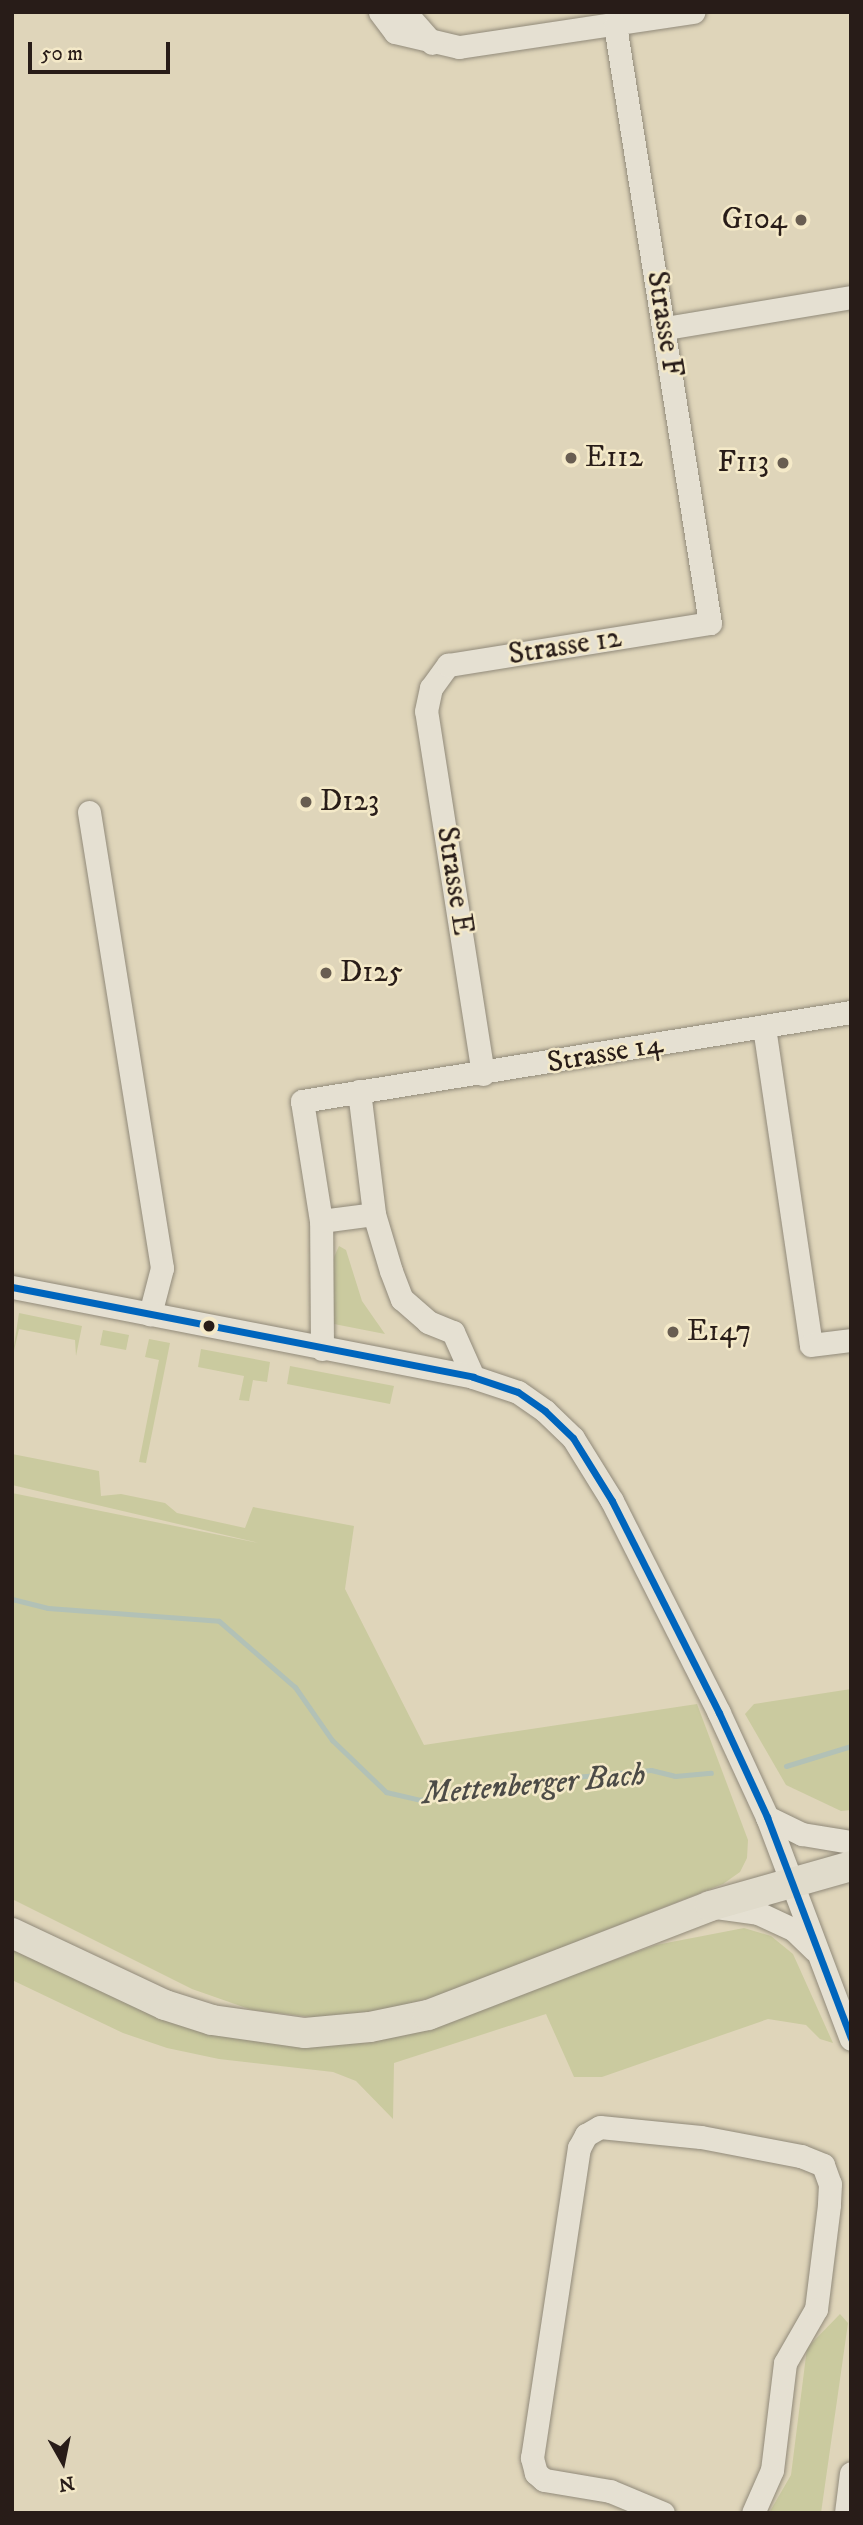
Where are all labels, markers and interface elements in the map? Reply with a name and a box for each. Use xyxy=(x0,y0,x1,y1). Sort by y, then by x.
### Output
scale bar xyxy=(32,28,173,72)
text: 50 m xyxy=(41,41,83,67)
place label: G104 xyxy=(722,202,787,238)
marker: G104 xyxy=(793,212,809,228)
street label: Strasse F xyxy=(638,269,690,379)
place label: E112 xyxy=(585,440,643,476)
place label: F113 xyxy=(717,445,769,481)
marker: E112 xyxy=(563,450,579,466)
marker: F113 xyxy=(775,455,791,471)
street label: Strasse 12 xyxy=(506,620,624,674)
place label: D123 xyxy=(320,784,379,820)
marker: D123 xyxy=(298,794,314,810)
street label: Strasse E xyxy=(428,824,480,938)
place label: D125 xyxy=(340,955,403,991)
marker: D125 xyxy=(318,965,334,981)
street label: Strasse 14 xyxy=(545,1026,665,1082)
place label: E147 xyxy=(687,1314,751,1350)
unlabelled marker xyxy=(202,1319,216,1333)
marker: E147 xyxy=(665,1324,681,1340)
water label: Mettenberger Bach xyxy=(421,1756,647,1814)
north arrow xyxy=(28,2427,98,2497)
text: N xyxy=(57,2471,76,2496)

